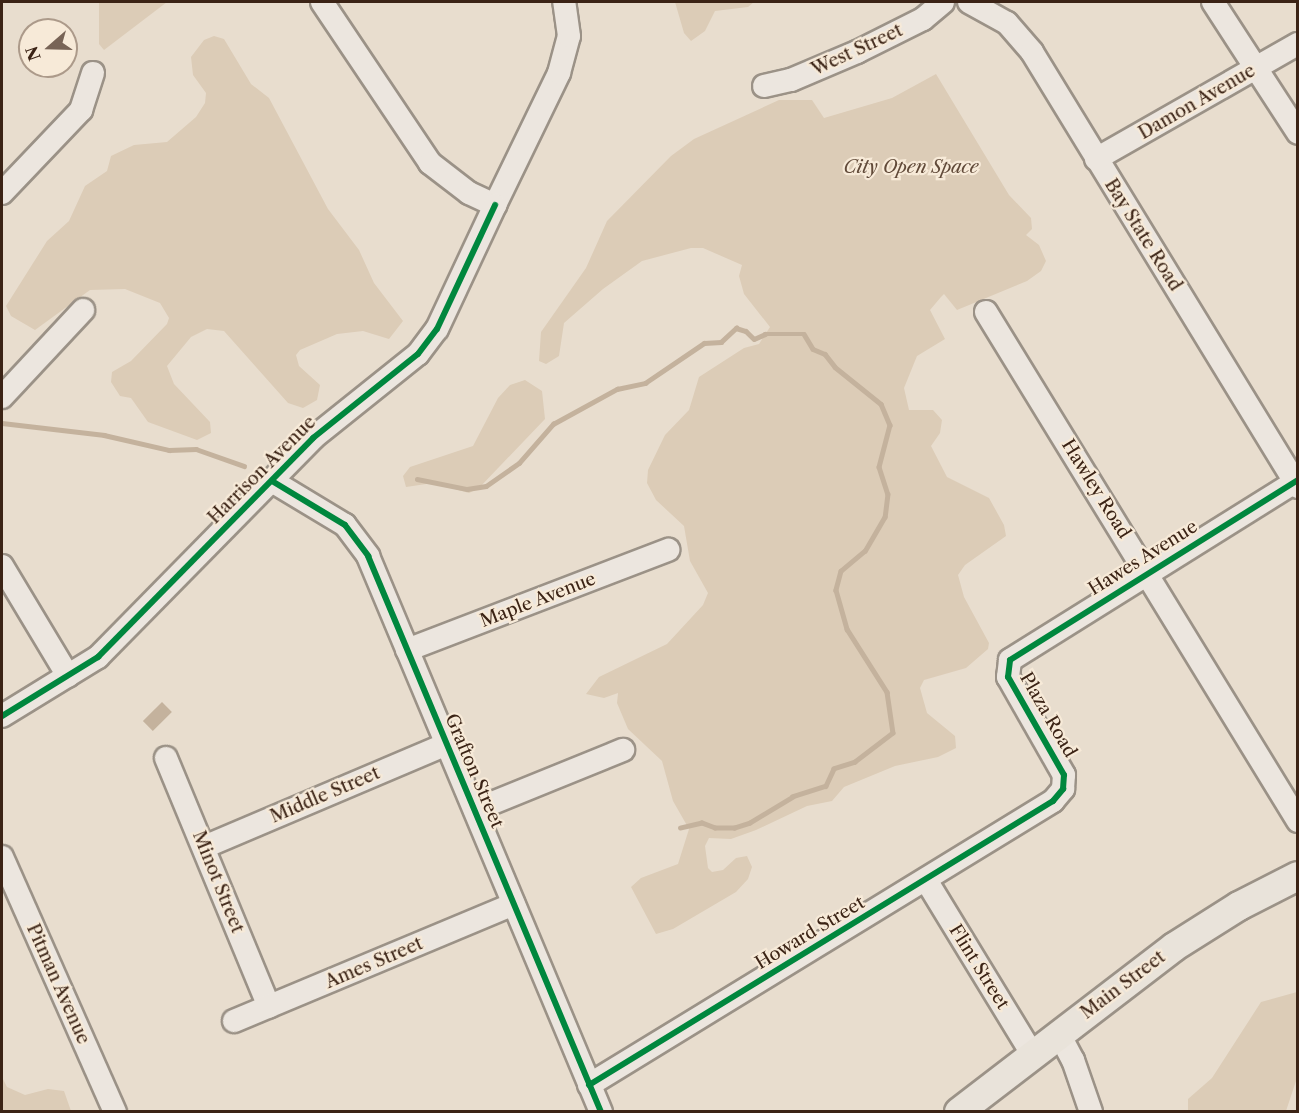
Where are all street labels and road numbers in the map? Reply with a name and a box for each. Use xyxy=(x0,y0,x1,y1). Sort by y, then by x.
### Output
street label: West Street xyxy=(808,19,906,81)
street label: Damon Avenue xyxy=(1134,60,1260,144)
street label: Bay State Road xyxy=(1100,175,1186,295)
street label: Harrison Avenue xyxy=(203,411,321,529)
street label: Hawley Road xyxy=(1057,435,1135,543)
street label: Hawes Avenue xyxy=(1084,516,1202,600)
street label: Maple Avenue xyxy=(477,568,599,632)
street label: Plaza Road xyxy=(1015,669,1081,761)
street label: Grafton Street xyxy=(440,711,508,831)
street label: Middle Street xyxy=(267,762,383,828)
street label: Minot Street xyxy=(188,828,248,936)
street label: Howard Street xyxy=(752,892,868,974)
street label: Pitman Avenue xyxy=(22,920,94,1048)
street label: Flint Street xyxy=(944,921,1014,1013)
street label: Ames Street xyxy=(322,933,426,993)
street label: Main Street xyxy=(1077,946,1169,1024)

